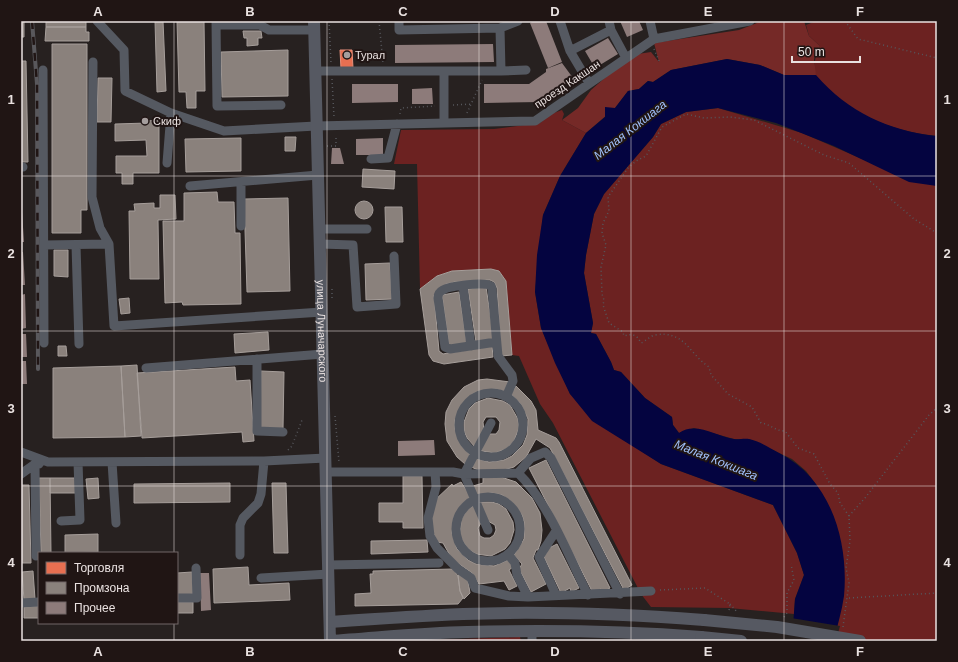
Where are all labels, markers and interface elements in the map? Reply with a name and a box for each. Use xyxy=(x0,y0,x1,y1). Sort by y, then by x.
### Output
text: A xyxy=(93,4,103,19)
text: B xyxy=(245,4,255,19)
text: C xyxy=(398,4,408,19)
text: D xyxy=(550,4,560,19)
text: E xyxy=(704,4,713,19)
text: F xyxy=(856,4,864,19)
scale bar xyxy=(792,38,860,64)
text: 50 m xyxy=(798,45,825,59)
place label: Турал xyxy=(355,49,385,61)
marker: Турал xyxy=(342,50,352,60)
street label: проезд Какшан xyxy=(532,58,602,110)
text: 1 xyxy=(7,92,15,107)
text: 1 xyxy=(943,92,951,107)
water label: Малая Кокшага xyxy=(591,97,669,163)
place label: Скиф xyxy=(153,115,181,127)
marker: Скиф xyxy=(140,116,150,126)
text: 2 xyxy=(7,246,15,261)
text: 2 xyxy=(943,246,951,261)
street label: улица Луначарского xyxy=(315,279,329,382)
text: 3 xyxy=(7,401,15,416)
text: 3 xyxy=(943,401,951,416)
water label: Малая Кокшага xyxy=(672,437,760,483)
legend xyxy=(38,552,178,624)
text: 4 xyxy=(7,555,15,570)
text: 4 xyxy=(943,555,951,570)
text: Торговля xyxy=(74,561,124,575)
text: Промзона xyxy=(74,581,130,595)
text: Прочее xyxy=(74,601,116,615)
text: A xyxy=(93,644,103,659)
text: B xyxy=(245,644,255,659)
text: C xyxy=(398,644,408,659)
text: D xyxy=(550,644,560,659)
text: E xyxy=(704,644,713,659)
text: F xyxy=(856,644,864,659)

